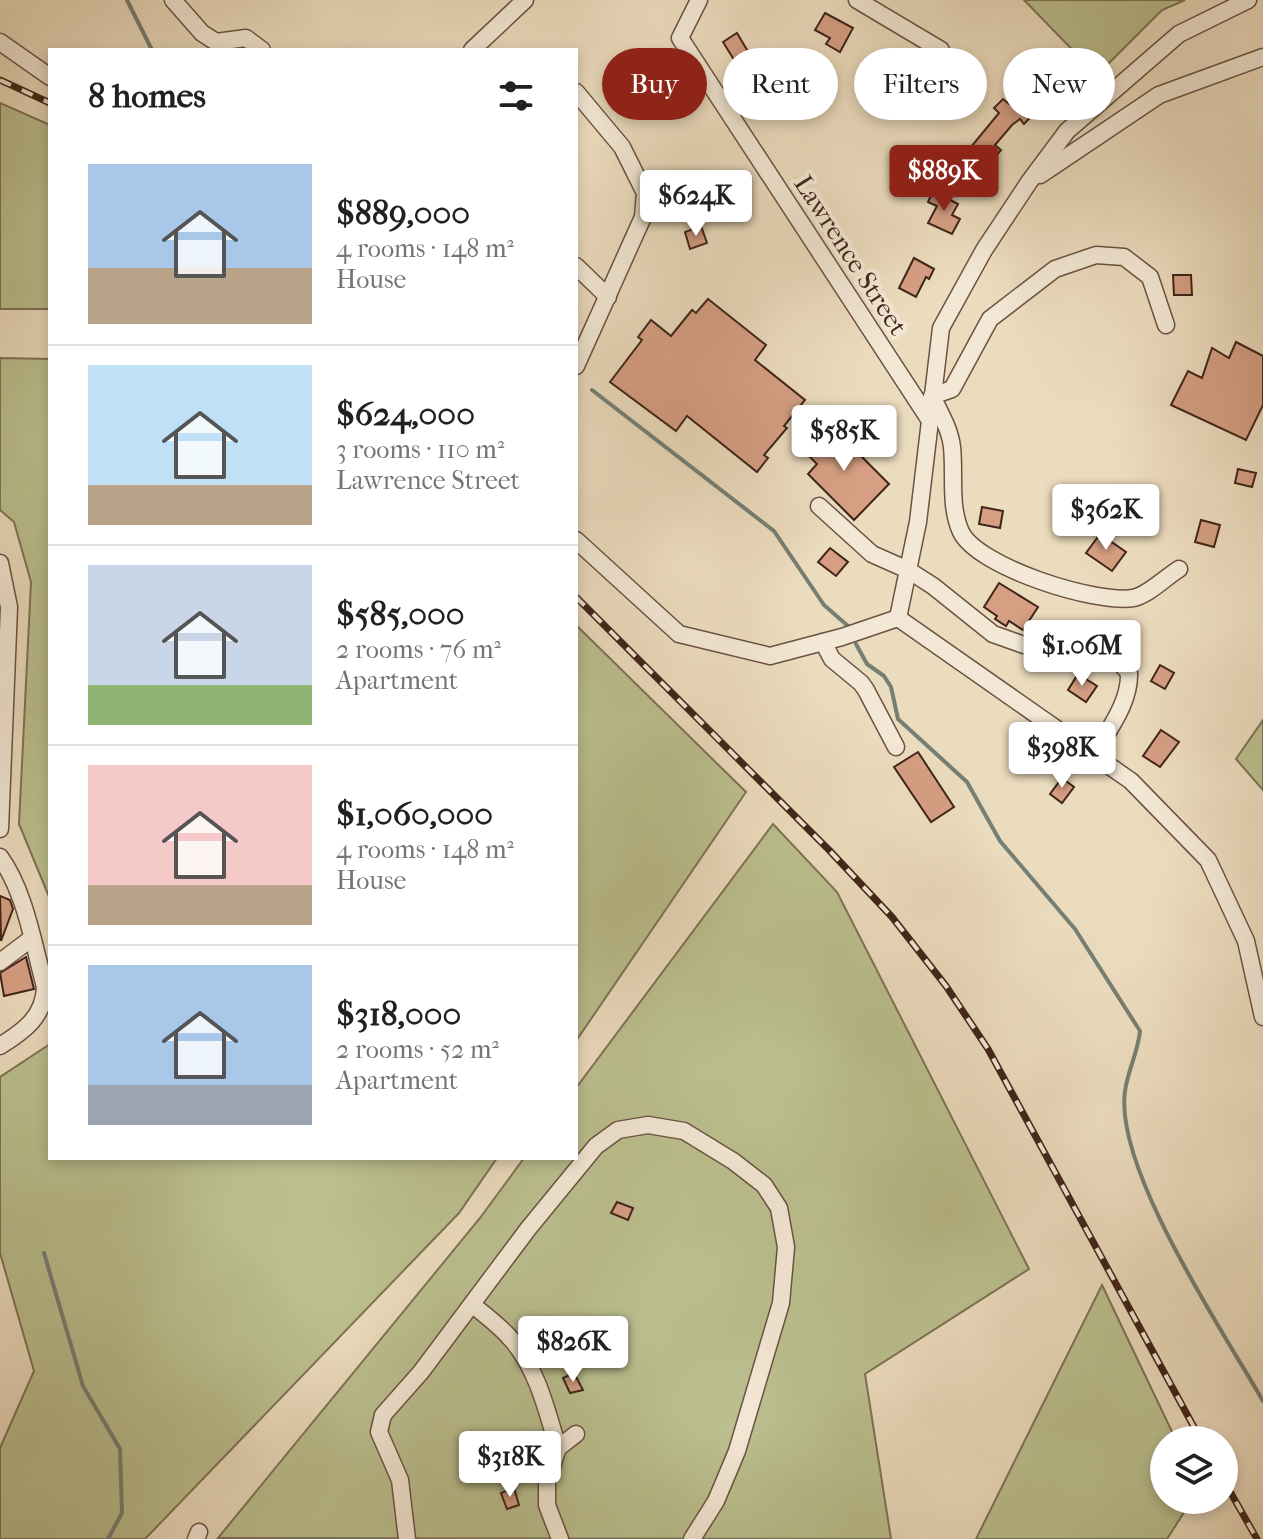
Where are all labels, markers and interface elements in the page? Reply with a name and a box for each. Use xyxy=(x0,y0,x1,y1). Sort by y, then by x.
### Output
chip: Buy xyxy=(602,48,707,120)
chip: Rent xyxy=(723,48,838,120)
chip: Filters xyxy=(854,48,987,120)
chip: New xyxy=(1003,48,1115,120)
icon: filters xyxy=(494,74,538,118)
text: 8 homes xyxy=(88,76,206,116)
pin: $889K xyxy=(888,145,1000,213)
text: $889K xyxy=(908,155,980,186)
pin: $624K xyxy=(640,170,752,238)
street label: Lawrence Street xyxy=(788,170,914,341)
text: $624K xyxy=(658,180,734,211)
text: $889,000 xyxy=(336,193,470,233)
icon: home xyxy=(152,196,248,292)
text: 4 rooms · 148 m² xyxy=(336,233,514,264)
text: House xyxy=(336,264,406,295)
text: $624,000 xyxy=(336,394,475,434)
icon: home xyxy=(152,397,248,493)
pin: $585K xyxy=(788,405,900,473)
text: $585K xyxy=(810,415,878,446)
text: 3 rooms · 110 m² xyxy=(336,434,504,465)
text: Lawrence Street xyxy=(336,465,520,496)
pin: $362K xyxy=(1050,484,1162,552)
text: $362K xyxy=(1070,494,1142,525)
text: $585,000 xyxy=(336,594,465,634)
icon: home xyxy=(152,597,248,693)
pin: $1.06M xyxy=(1017,620,1147,688)
text: $1.06M xyxy=(1042,630,1122,661)
text: 2 rooms · 76 m² xyxy=(336,634,501,665)
text: Apartment xyxy=(336,665,458,696)
pin: $398K xyxy=(1006,722,1118,790)
text: $398K xyxy=(1027,732,1097,763)
text: $1,060,000 xyxy=(336,794,493,834)
icon: home xyxy=(152,797,248,893)
text: 4 rooms · 148 m² xyxy=(336,834,514,865)
text: House xyxy=(336,865,406,896)
text: $318,000 xyxy=(336,994,461,1034)
icon: home xyxy=(152,997,248,1093)
text: 2 rooms · 52 m² xyxy=(336,1034,499,1065)
text: Apartment xyxy=(336,1065,458,1096)
pin: $826K xyxy=(517,1316,629,1384)
text: $826K xyxy=(536,1326,610,1357)
map controls xyxy=(1150,1426,1238,1514)
button: layers xyxy=(1150,1426,1238,1514)
pin: $318K xyxy=(454,1431,566,1499)
text: $318K xyxy=(477,1441,543,1472)

